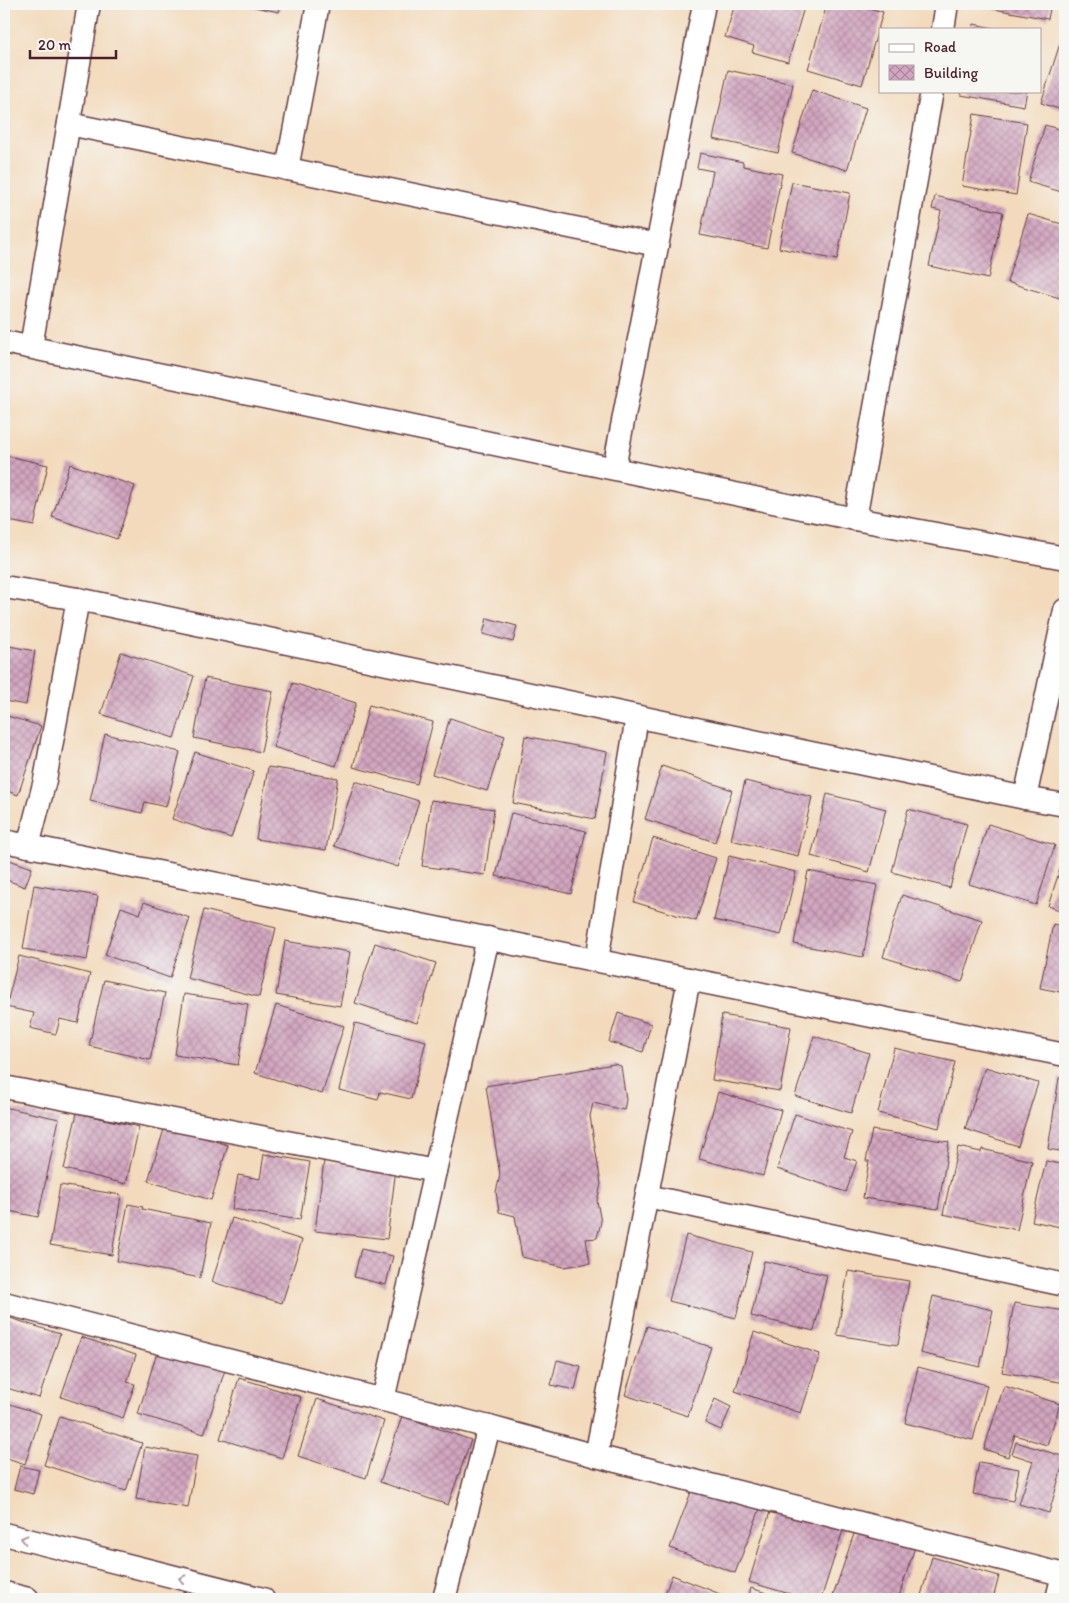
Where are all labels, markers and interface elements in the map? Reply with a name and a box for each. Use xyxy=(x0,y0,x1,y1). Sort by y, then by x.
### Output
scale bar xyxy=(30,28,116,60)
legend xyxy=(879,28,1042,92)
text: 20 m xyxy=(38,36,72,54)
text: Road xyxy=(924,38,957,56)
text: Building xyxy=(924,64,978,82)
one-way arrow xyxy=(20,1534,29,1545)
one-way arrow xyxy=(177,1574,186,1585)

